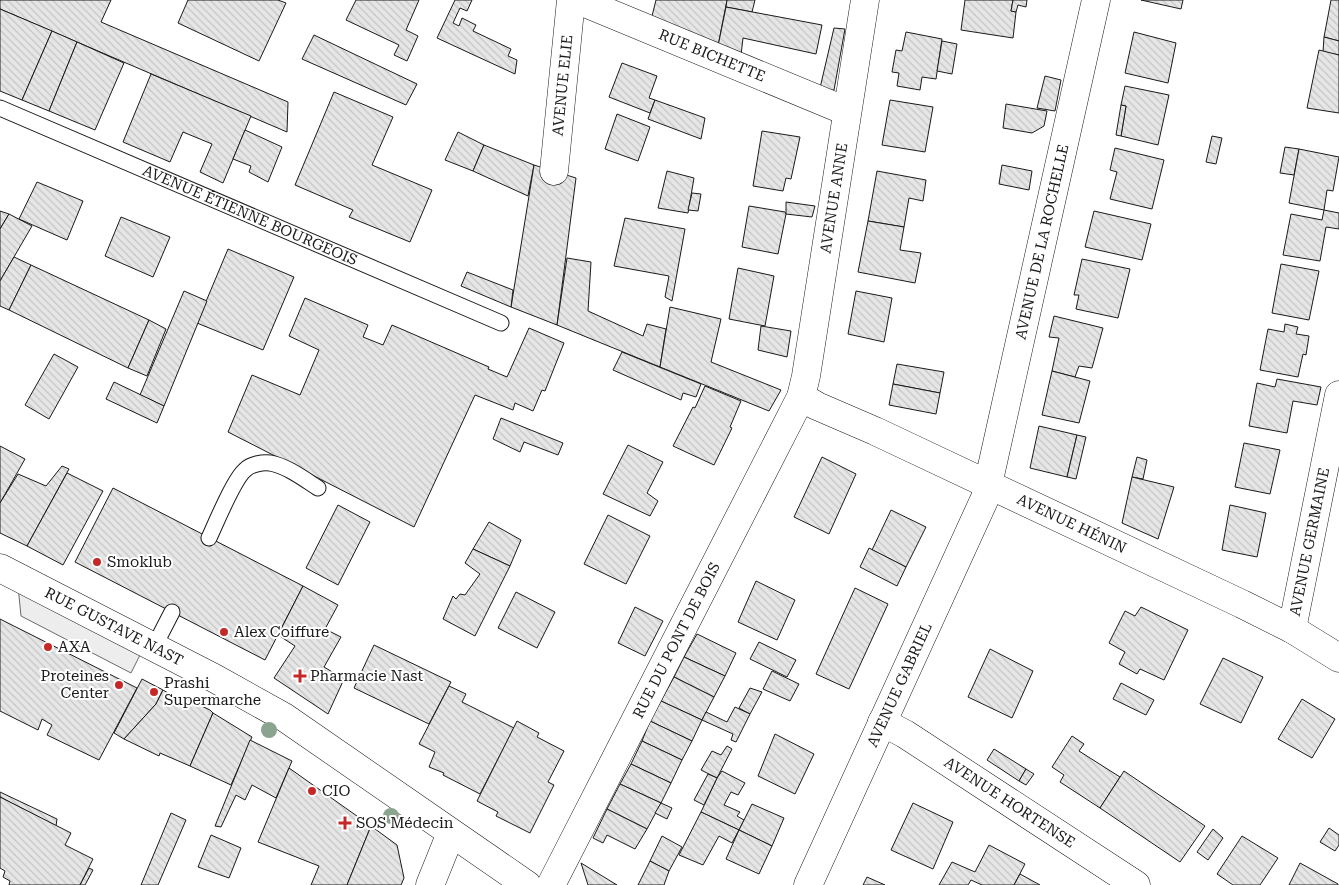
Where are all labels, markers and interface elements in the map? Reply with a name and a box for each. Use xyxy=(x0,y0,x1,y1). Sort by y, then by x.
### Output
street label: RUE BICHETTE xyxy=(656,25,768,86)
street label: AVENUE ELIE xyxy=(549,34,576,137)
street label: AVENUE ANNE xyxy=(816,142,851,255)
street label: AVENUE DE LA ROCHELLE xyxy=(1012,143,1073,341)
street label: AVENUE ÉTIENNE BOURGEOIS xyxy=(140,161,360,269)
street label: AVENUE GERMAINE xyxy=(1286,466,1333,618)
street label: AVENUE HÉNIN xyxy=(1014,490,1129,557)
place label: Smoklub xyxy=(107,553,172,571)
marker: Smoklub xyxy=(91,556,103,568)
street label: RUE DU PONT DE BOIS xyxy=(629,559,724,721)
street label: RUE GUSTAVE NAST xyxy=(42,583,186,670)
street label: AVENUE GABRIEL xyxy=(863,620,936,750)
place label: Alex Coiffure xyxy=(234,623,329,641)
marker: Alex Coiffure xyxy=(218,626,230,638)
place label: AXA xyxy=(58,638,91,656)
marker: AXA xyxy=(42,641,54,653)
place label: Proteines Center xyxy=(41,667,109,702)
place label: Pharmacie Nast xyxy=(310,667,423,685)
marker: Pharmacie Nast xyxy=(294,670,306,682)
place label: Prashi Supermarche xyxy=(164,674,261,709)
marker: Proteines Center xyxy=(113,679,125,691)
marker: Prashi Supermarche xyxy=(148,686,160,698)
street label: AVENUE HORTENSE xyxy=(941,753,1078,852)
place label: CIO xyxy=(322,782,350,800)
marker: CIO xyxy=(306,785,318,797)
place label: SOS Médecin xyxy=(356,814,454,832)
marker: SOS Médecin xyxy=(338,816,352,830)

